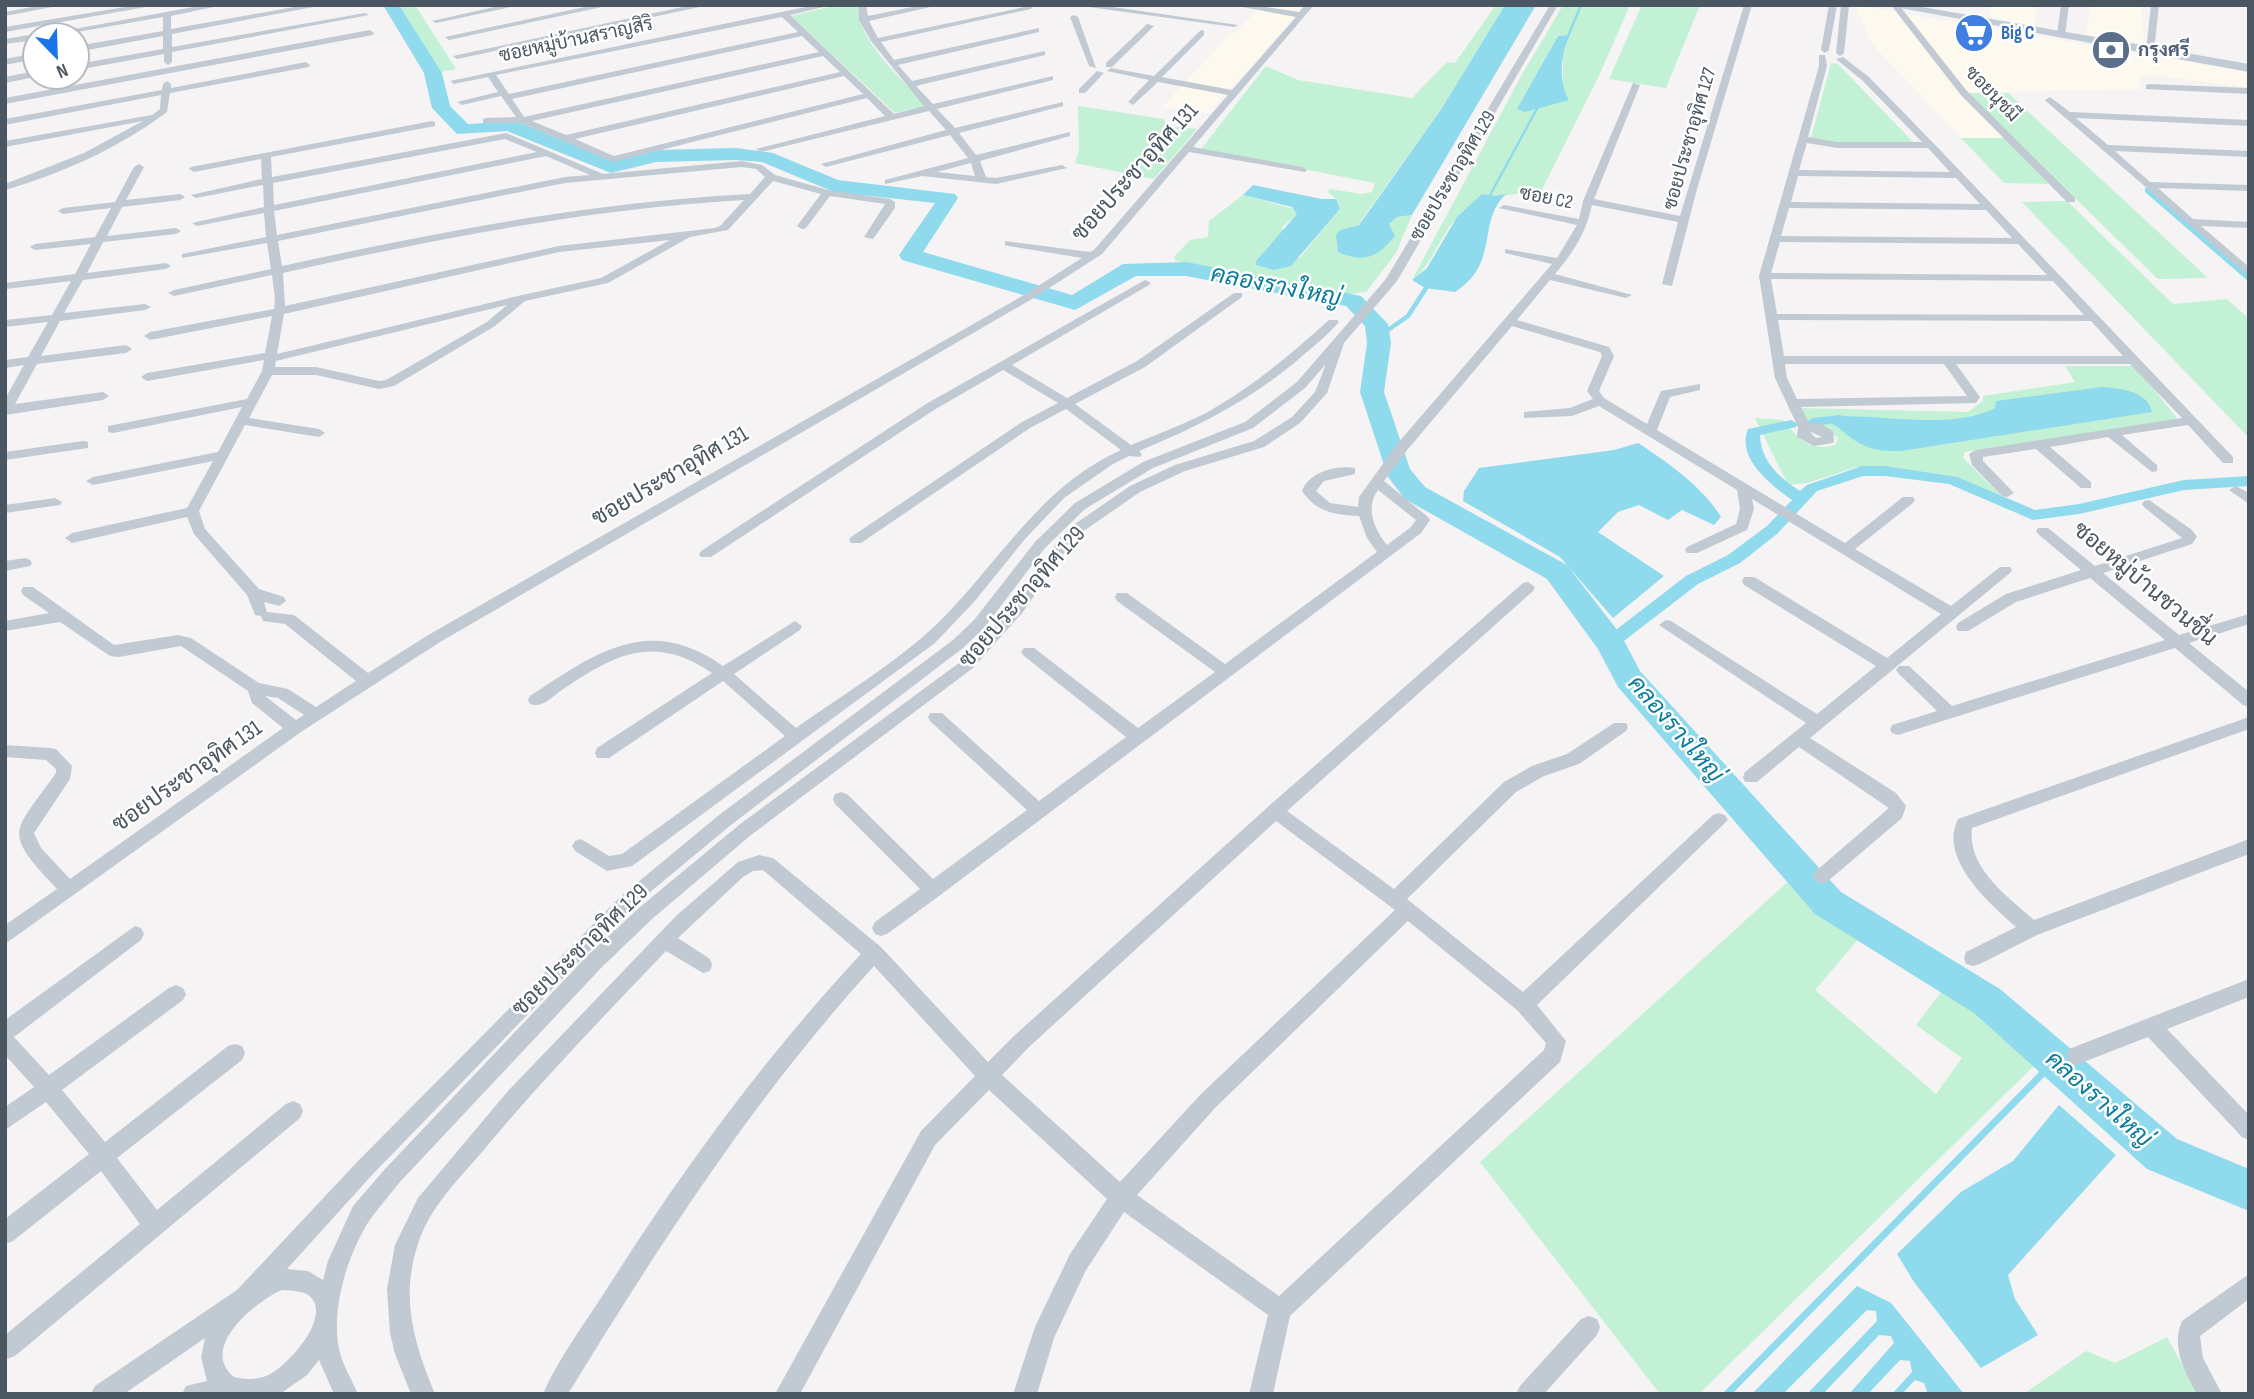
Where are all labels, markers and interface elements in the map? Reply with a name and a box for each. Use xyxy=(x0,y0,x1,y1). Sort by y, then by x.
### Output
street label: ซอยหมู่บ้านสราญสิริ xyxy=(497,12,655,68)
supermarket icon: Big C xyxy=(1953,12,1995,54)
north arrow xyxy=(21,21,91,91)
place label: Big C xyxy=(2001,22,2035,45)
bank icon: กรุงศรี xyxy=(2090,29,2132,71)
place label: กรุงศรี xyxy=(2138,37,2189,64)
text: N xyxy=(53,58,71,83)
street label: ซอยนุชมี xyxy=(1960,60,2026,127)
street label: ซอยประชาอุทิศ 127 xyxy=(1659,65,1721,213)
street label: ซอยประชาอุทิศ 131 xyxy=(1065,96,1205,248)
street label: ซอยประชาอุทิศ 129 xyxy=(1405,107,1501,245)
street label: ซอย C2 xyxy=(1517,182,1575,214)
water label: คลองรางใหญ่ xyxy=(1208,257,1345,313)
street label: ซอยประชาอุทิศ 131 xyxy=(586,419,754,533)
street label: ซอยหมู่บ้านชวนชื่น xyxy=(2066,510,2228,654)
street label: ซอยประชาอุทิศ 129 xyxy=(952,520,1092,674)
water label: คลองรางใหญ่ xyxy=(1622,668,1732,789)
street label: ซอยประชาอุทิศ 131 xyxy=(106,713,268,839)
street label: ซอยประชาอุทิศ 129 xyxy=(505,877,655,1023)
water label: คลองรางใหญ่ xyxy=(2040,1043,2160,1154)

